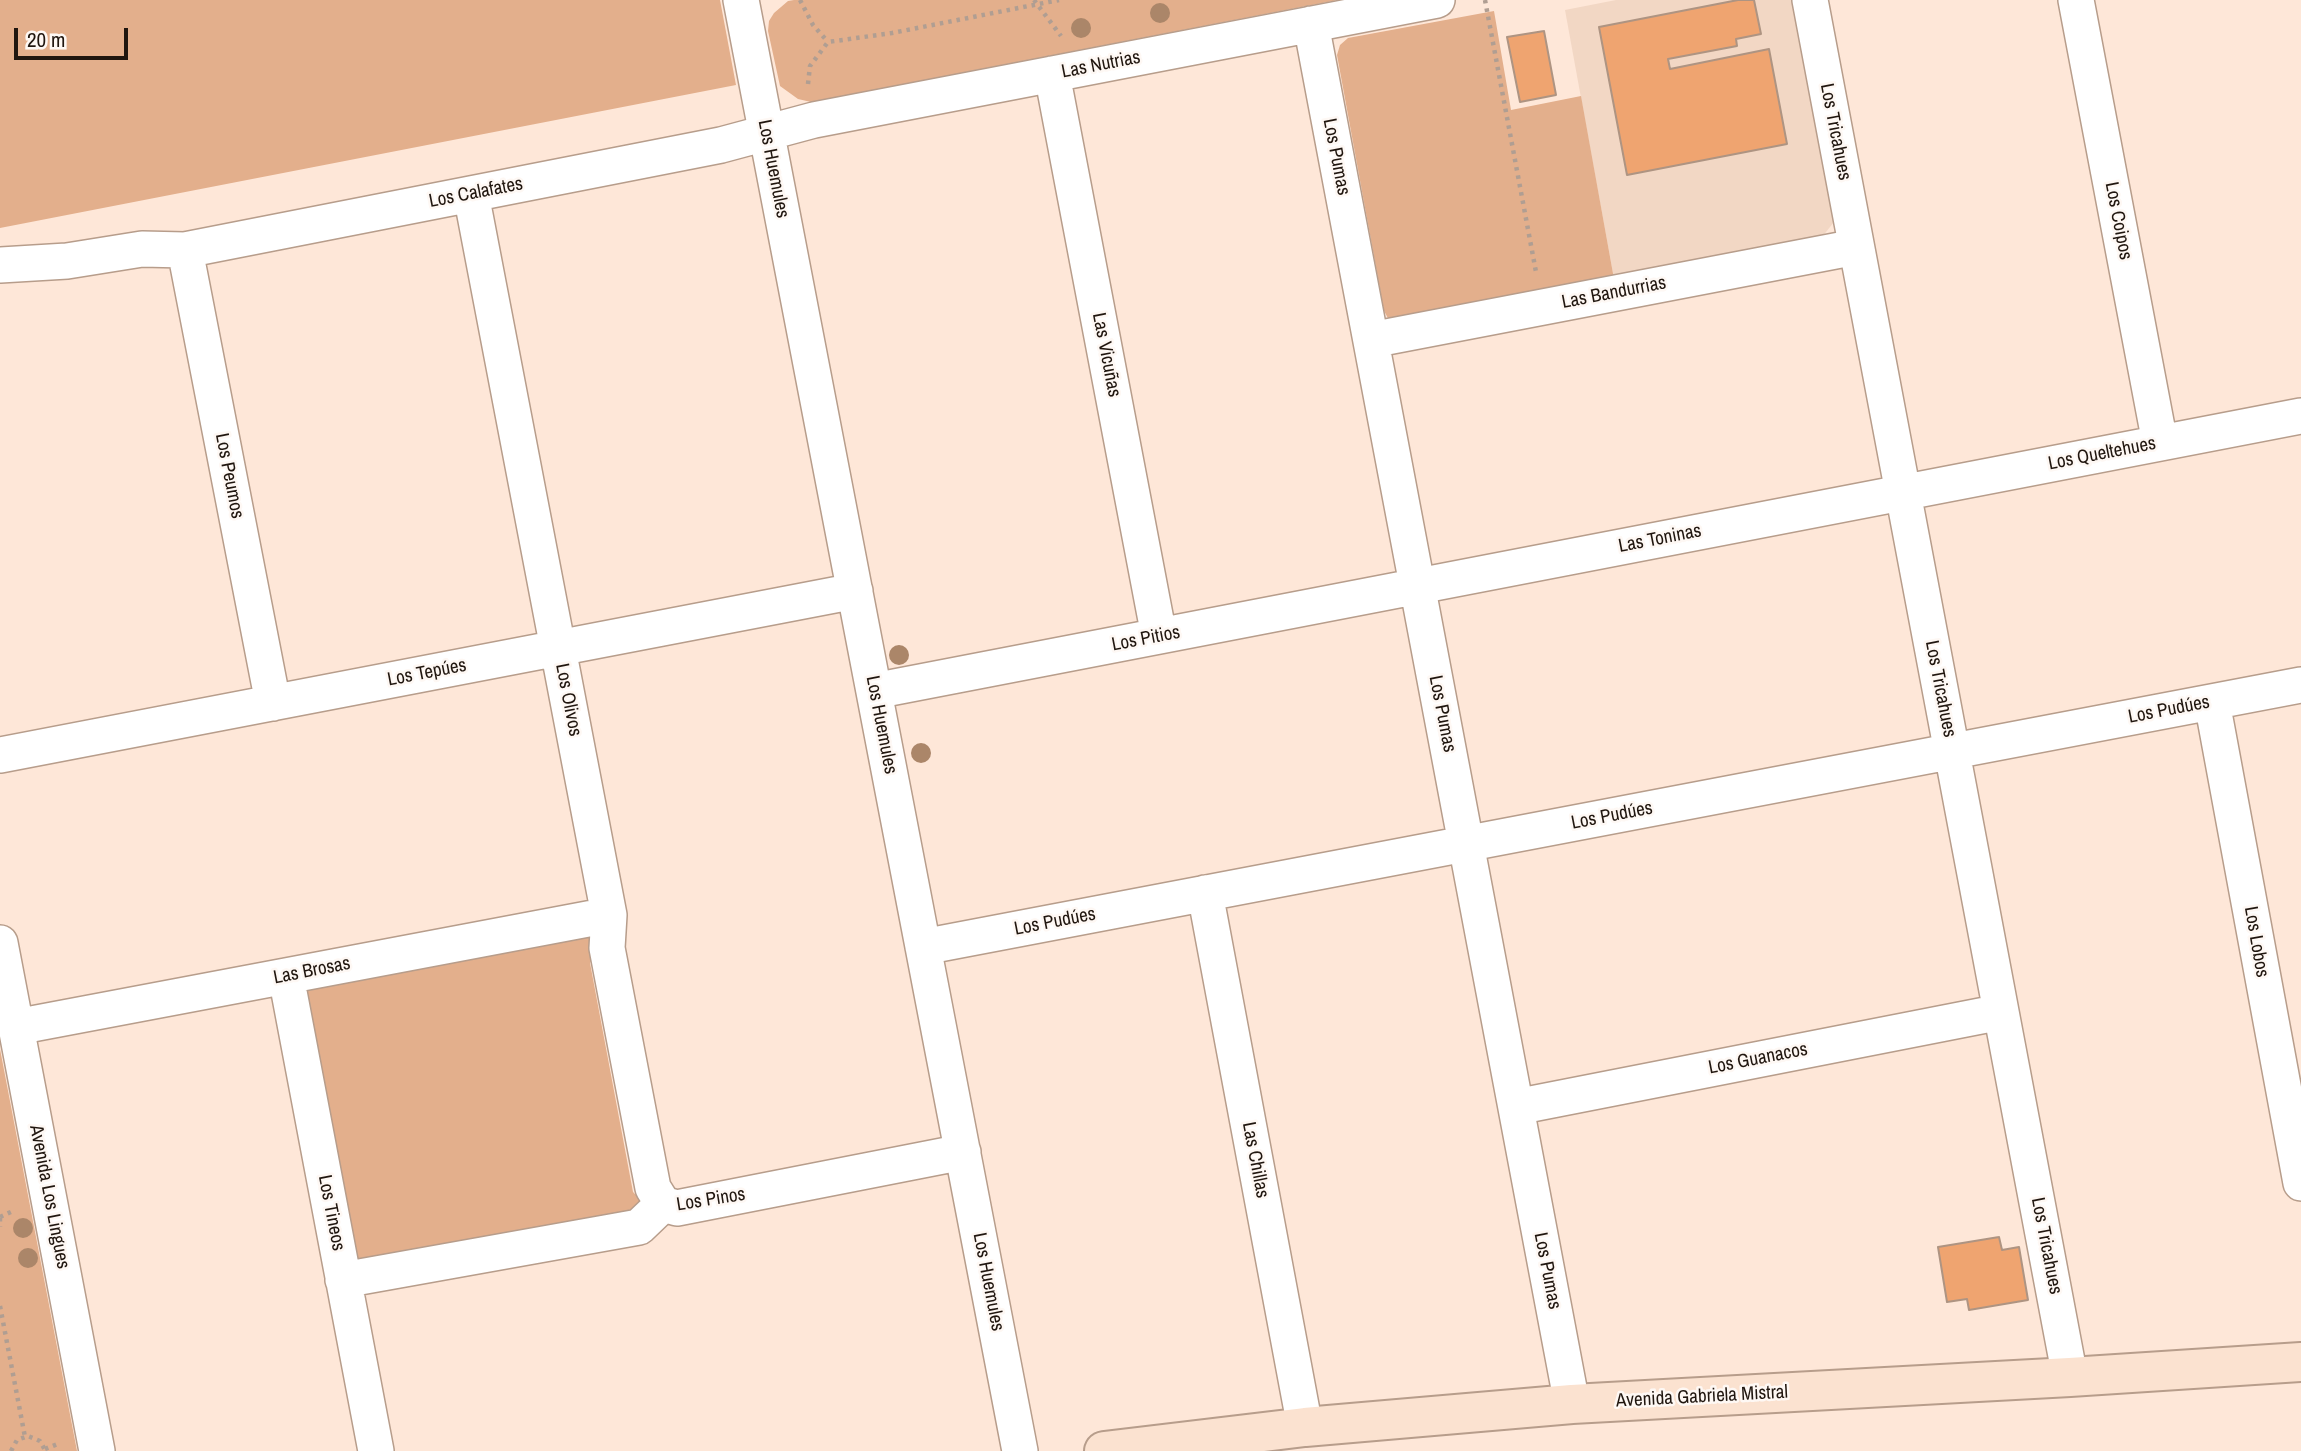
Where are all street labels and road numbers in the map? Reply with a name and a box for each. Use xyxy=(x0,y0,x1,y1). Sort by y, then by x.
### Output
street label: Las Nutrias xyxy=(1060,46,1142,84)
street label: Los Tricahues xyxy=(1814,82,1856,182)
street label: Los Pumas xyxy=(1317,117,1355,197)
street label: Los Huemules xyxy=(752,118,794,220)
street label: Los Calafates xyxy=(427,173,525,213)
street label: Los Coipos xyxy=(2099,180,2137,262)
street label: Las Bandurrias xyxy=(1560,272,1668,314)
street label: Las Vicuñas xyxy=(1087,311,1125,399)
street label: Los Peumos xyxy=(210,431,248,521)
street label: Los Queltehues xyxy=(2046,432,2158,476)
street label: Las Toninas xyxy=(1617,520,1703,558)
street label: Los Pitios xyxy=(1110,621,1182,657)
street label: Los Tricahues xyxy=(1919,639,1961,739)
street label: Los Tepúes xyxy=(386,654,468,692)
street label: Los Olivos xyxy=(550,662,586,738)
street label: Los Huemules xyxy=(860,674,902,776)
street label: Los Pumas xyxy=(1423,674,1461,754)
street label: Los Pudúes xyxy=(2126,691,2212,729)
street label: Los Pudúes xyxy=(1569,797,1655,835)
street label: Los Pudúes xyxy=(1012,903,1098,941)
street label: Los Lobos xyxy=(2239,905,2273,979)
street label: Las Brosas xyxy=(272,952,352,990)
street label: Los Guanacos xyxy=(1707,1038,1809,1080)
street label: Las Chillas xyxy=(1236,1120,1274,1200)
street label: Avenida Los Lingues xyxy=(24,1123,74,1271)
street label: Los Tineos xyxy=(312,1173,350,1253)
street label: Los Pinos xyxy=(675,1183,747,1217)
street label: Los Tricahues xyxy=(2025,1196,2067,1296)
street label: Los Huemules xyxy=(967,1231,1009,1333)
street label: Los Pumas xyxy=(1528,1231,1566,1311)
street label: Avenida Gabriela Mistral xyxy=(1615,1381,1789,1413)

